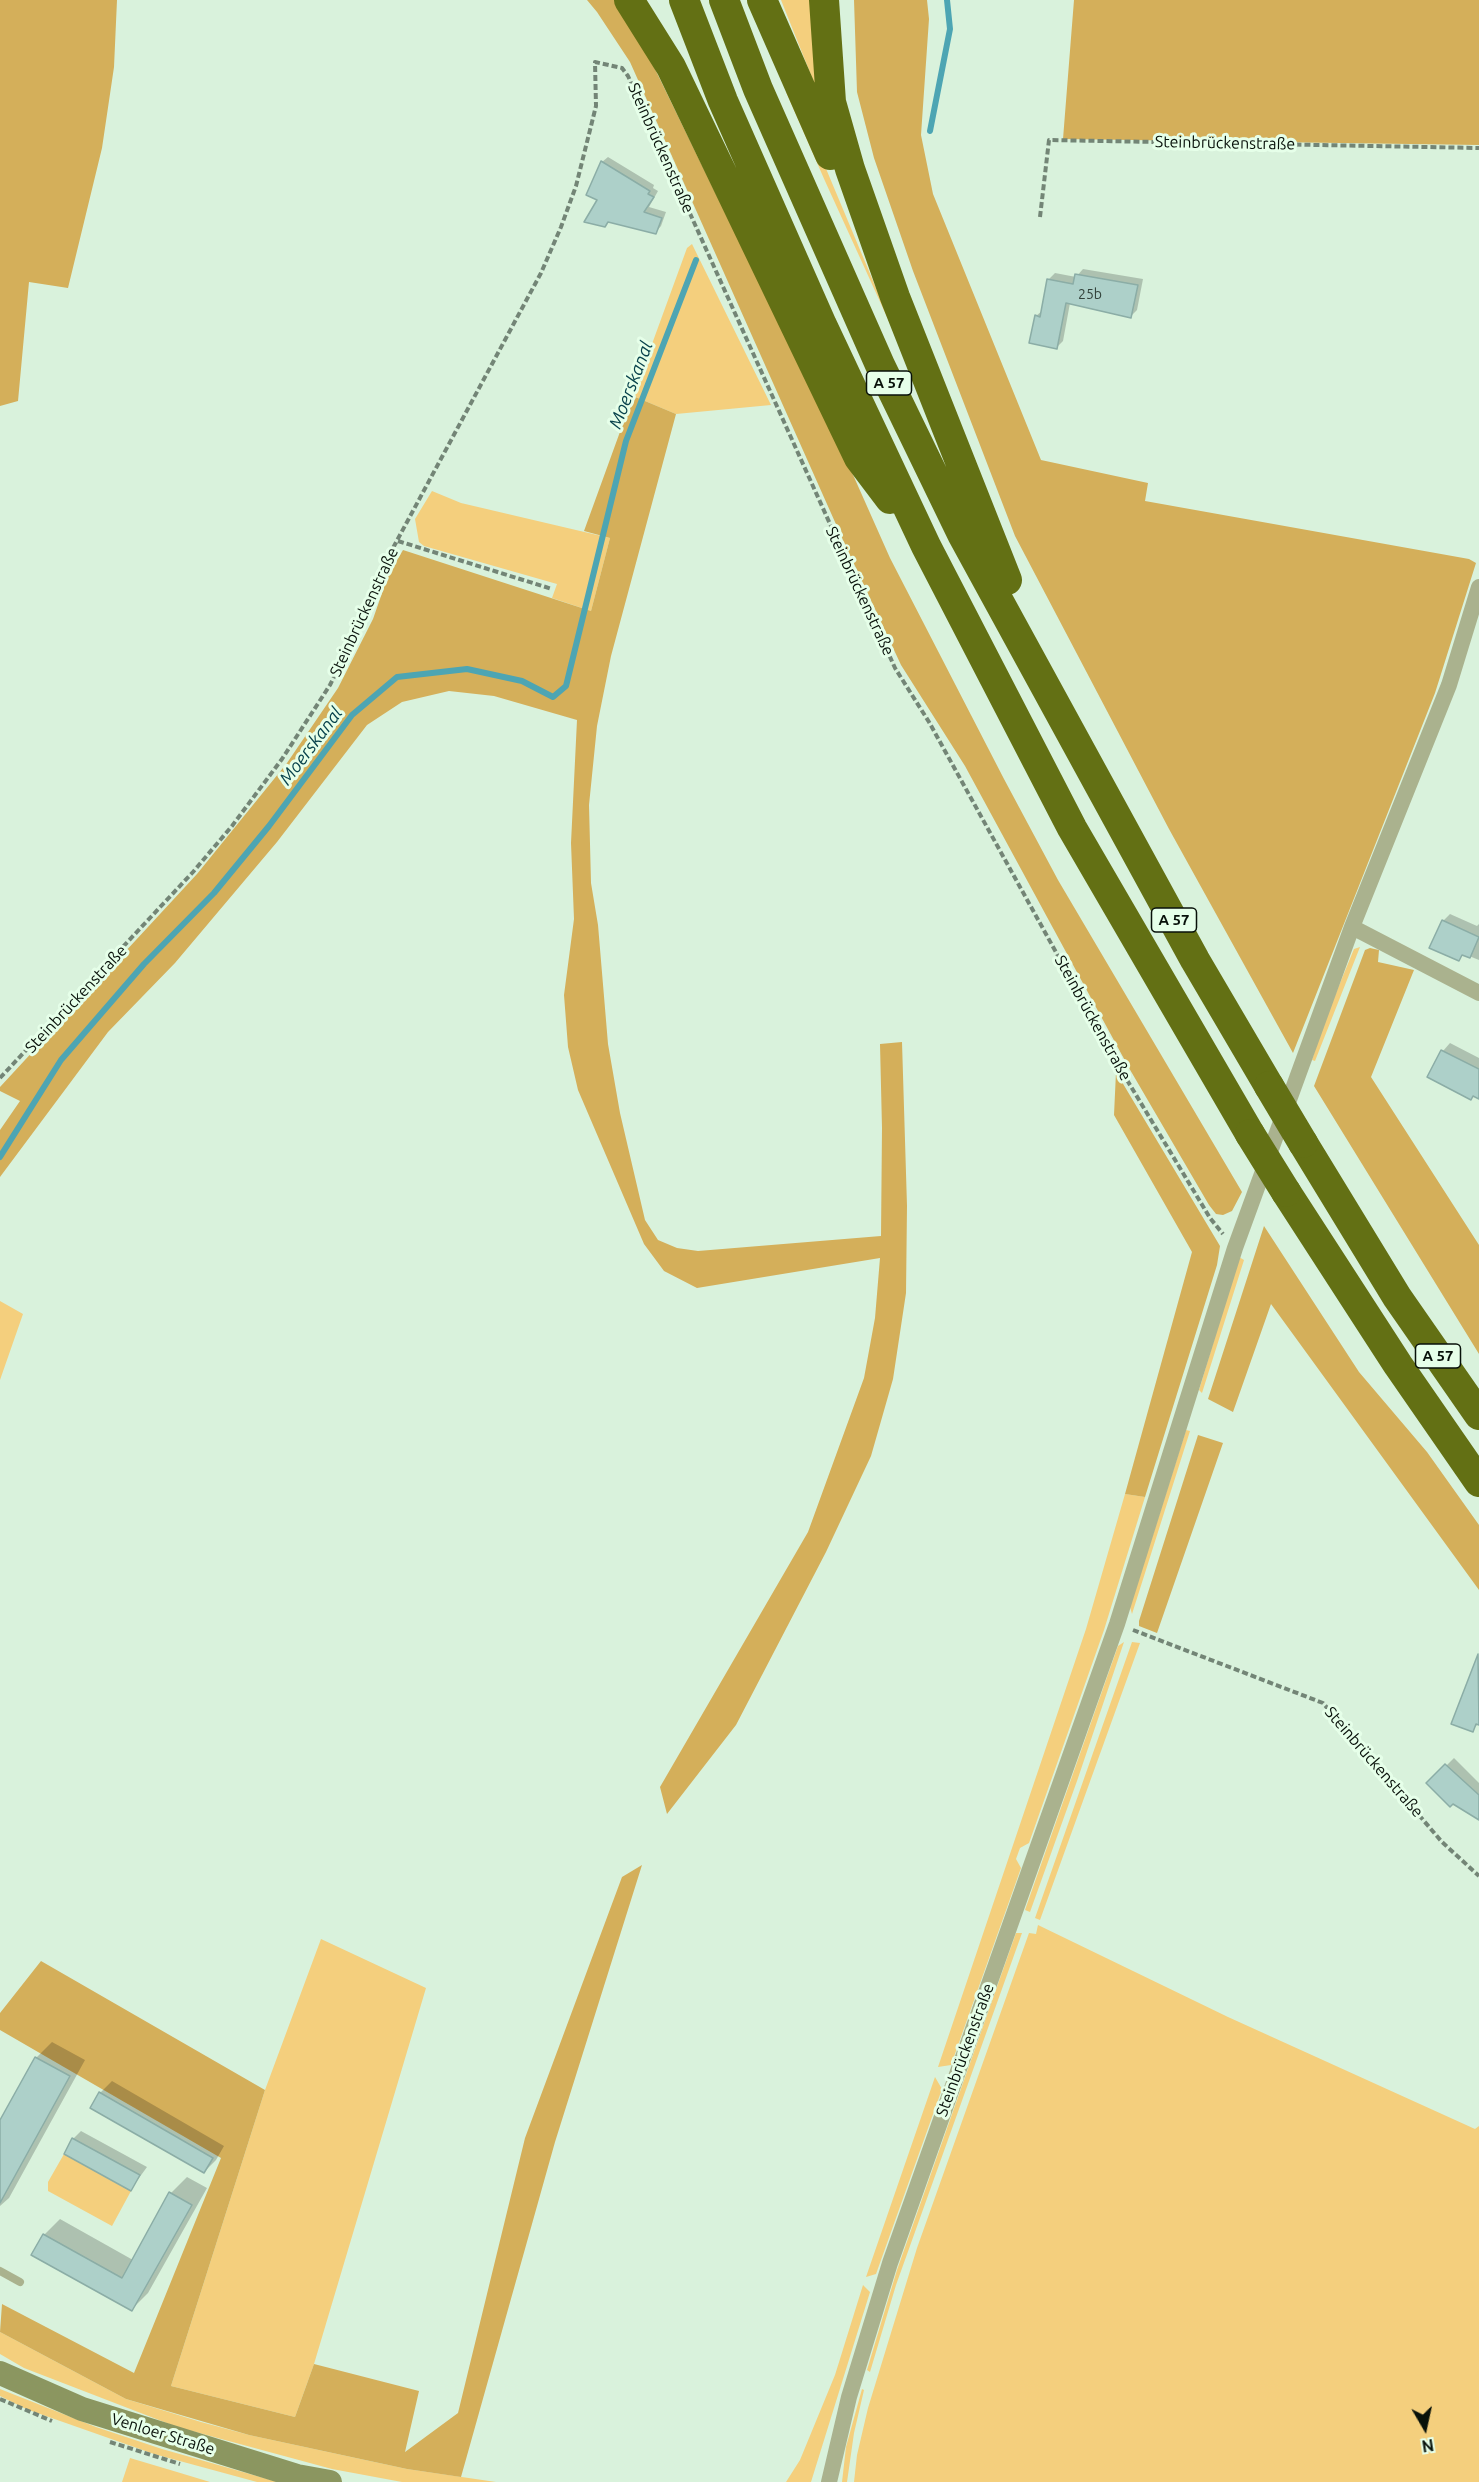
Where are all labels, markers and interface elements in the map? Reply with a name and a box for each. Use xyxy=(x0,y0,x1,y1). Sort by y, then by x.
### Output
street label: Steinbrückenstraße xyxy=(624,80,698,216)
street label: Steinbrückenstraße xyxy=(1155,132,1295,154)
house number: 25b xyxy=(1078,286,1102,302)
water label: Moerskanal xyxy=(604,338,658,432)
road number: A 57 xyxy=(866,371,912,395)
street label: Steinbrückenstraße xyxy=(822,523,898,659)
street label: Steinbrückenstraße xyxy=(326,544,402,680)
water label: Moerskanal xyxy=(275,703,347,789)
road number: A 57 xyxy=(1152,908,1196,932)
street label: Steinbrückenstraße xyxy=(21,941,131,1057)
street label: Steinbrückenstraße xyxy=(1051,952,1135,1084)
road number: A 57 xyxy=(1416,1344,1460,1368)
street label: Steinbrückenstraße xyxy=(1321,1703,1427,1821)
street label: Steinbrückenstraße xyxy=(932,1981,998,2119)
north arrow xyxy=(1395,2398,1455,2458)
street label: Venloer Straße xyxy=(109,2409,217,2459)
text: N xyxy=(1421,2436,1435,2456)

